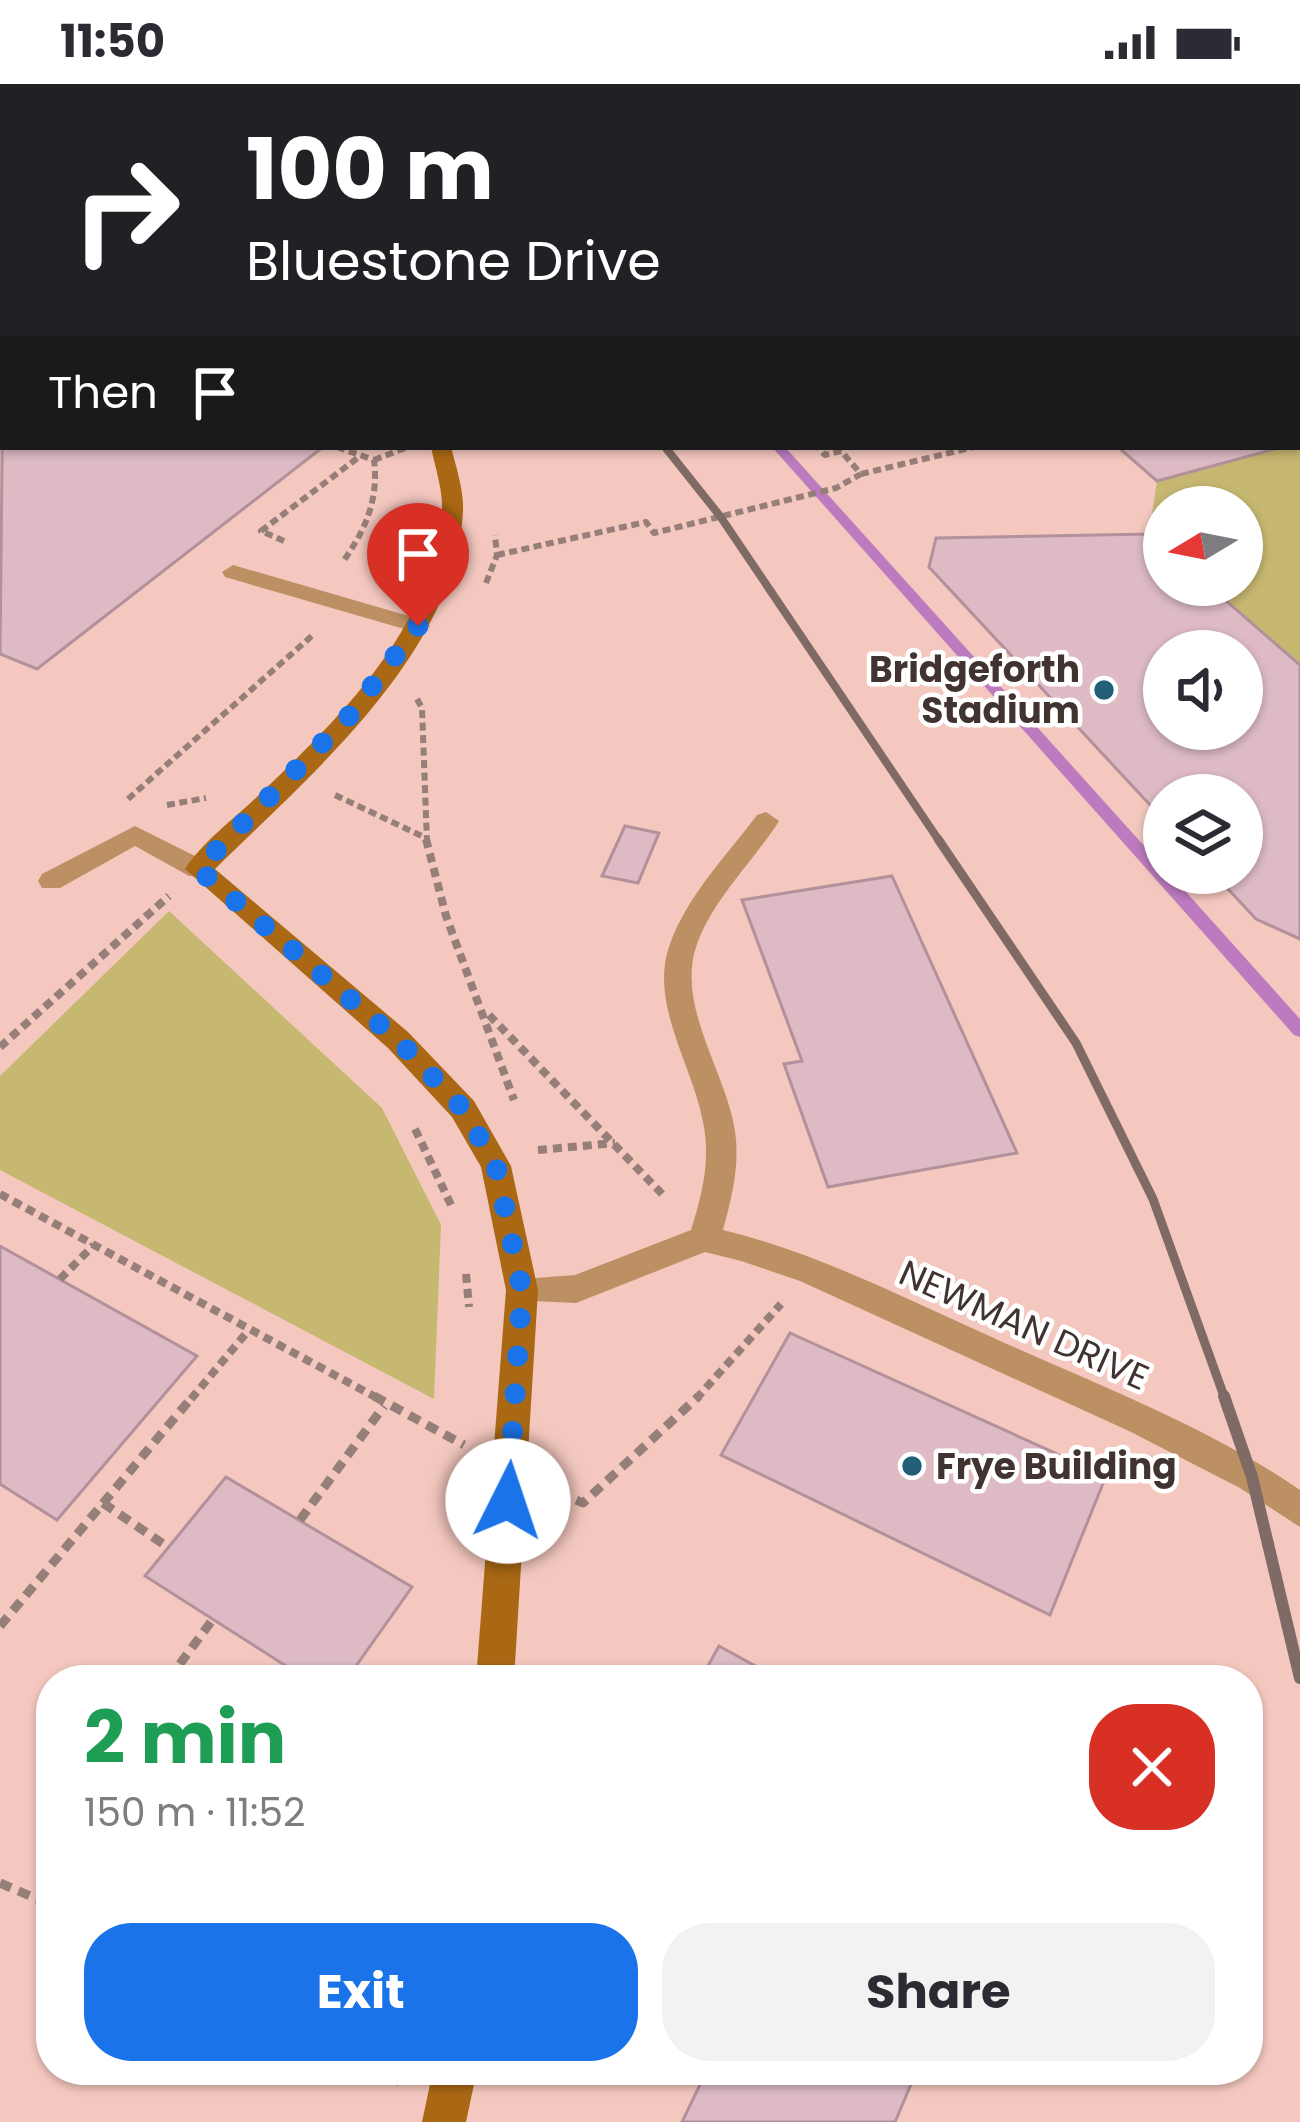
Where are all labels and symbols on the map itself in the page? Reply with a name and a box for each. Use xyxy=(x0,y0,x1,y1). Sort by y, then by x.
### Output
north arrow xyxy=(1143,486,1263,606)
pin xyxy=(367,503,469,626)
place label: Bridgeforth Stadium xyxy=(869,644,1080,736)
marker: Bridgeforth Stadium xyxy=(1091,677,1117,703)
street label: NEWMAN DRIVE xyxy=(891,1247,1157,1403)
position arrow xyxy=(445,1438,571,1564)
place label: Frye Building xyxy=(936,1441,1177,1492)
marker: Frye Building xyxy=(899,1453,925,1479)

